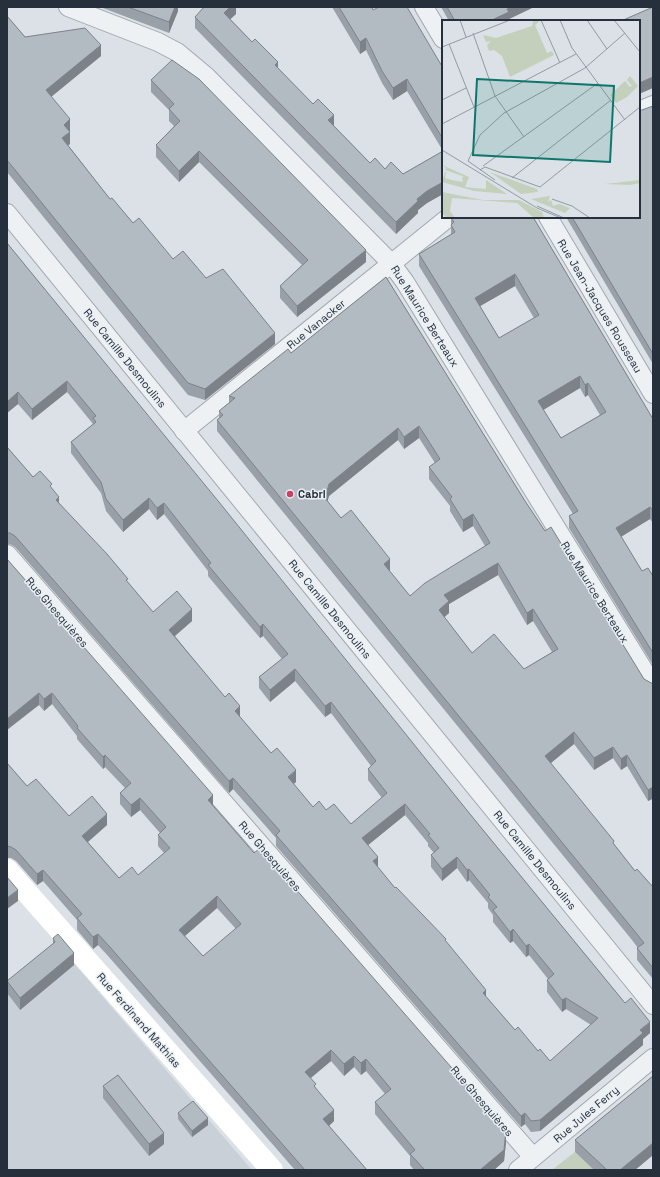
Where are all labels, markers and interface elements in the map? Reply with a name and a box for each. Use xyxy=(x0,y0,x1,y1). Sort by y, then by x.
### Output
inset map xyxy=(442,20,640,218)
street label: Rue Jean-Jacques Rousseau xyxy=(555,237,645,375)
street label: Rue Maurice Berteaux xyxy=(388,263,462,370)
street label: Rue Vanacker xyxy=(284,296,348,352)
street label: Rue Camille Desmoulins xyxy=(81,305,170,411)
place label: Cabri xyxy=(298,487,326,501)
marker: Cabri xyxy=(285,489,295,499)
street label: Rue Maurice Berteaux xyxy=(558,539,632,646)
street label: Rue Camille Desmoulins xyxy=(286,556,375,662)
street label: Rue Ghesquières xyxy=(23,574,91,650)
street label: Rue Camille Desmoulins xyxy=(491,807,580,913)
street label: Rue Ghesquières xyxy=(236,818,304,894)
street label: Rue Ferdinand Mathias xyxy=(94,970,184,1070)
street label: Rue Ghesquières xyxy=(448,1063,516,1139)
street label: Rue Jules Ferry xyxy=(550,1083,622,1145)

